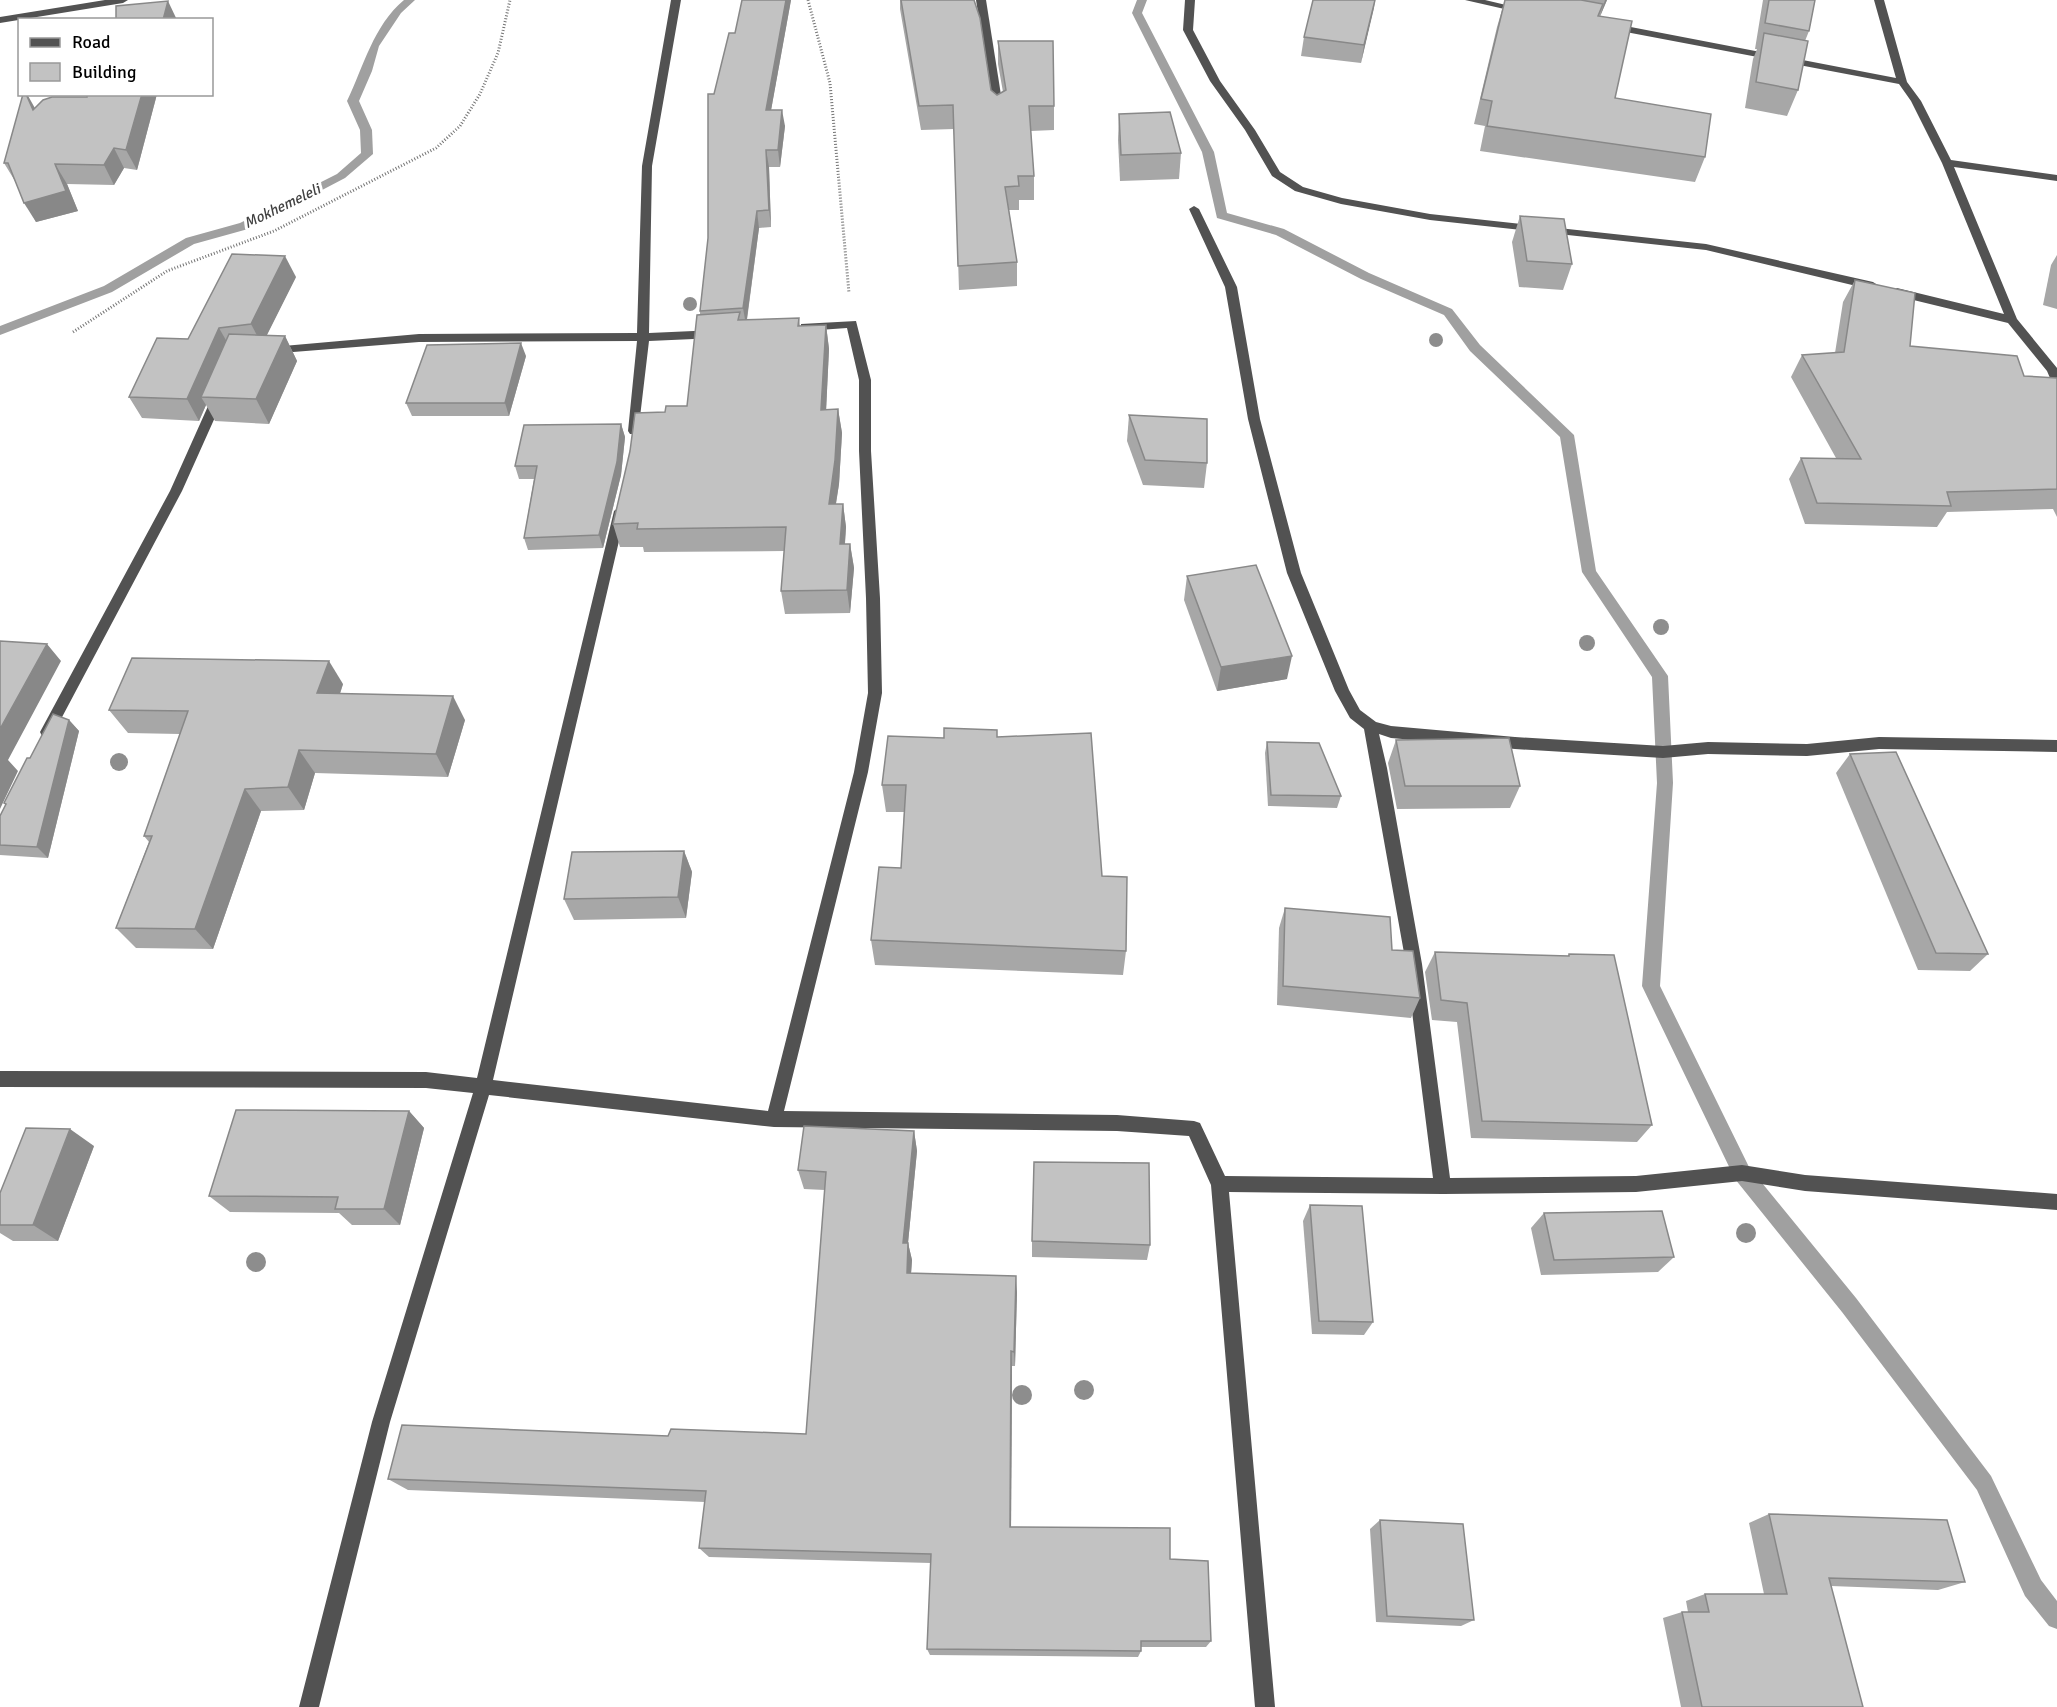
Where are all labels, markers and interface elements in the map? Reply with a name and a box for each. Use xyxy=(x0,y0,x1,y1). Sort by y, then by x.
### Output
legend xyxy=(18,18,213,96)
text: Road xyxy=(72,31,111,53)
text: Building xyxy=(72,61,136,83)
water label: Mokhemeleli xyxy=(241,179,325,232)

